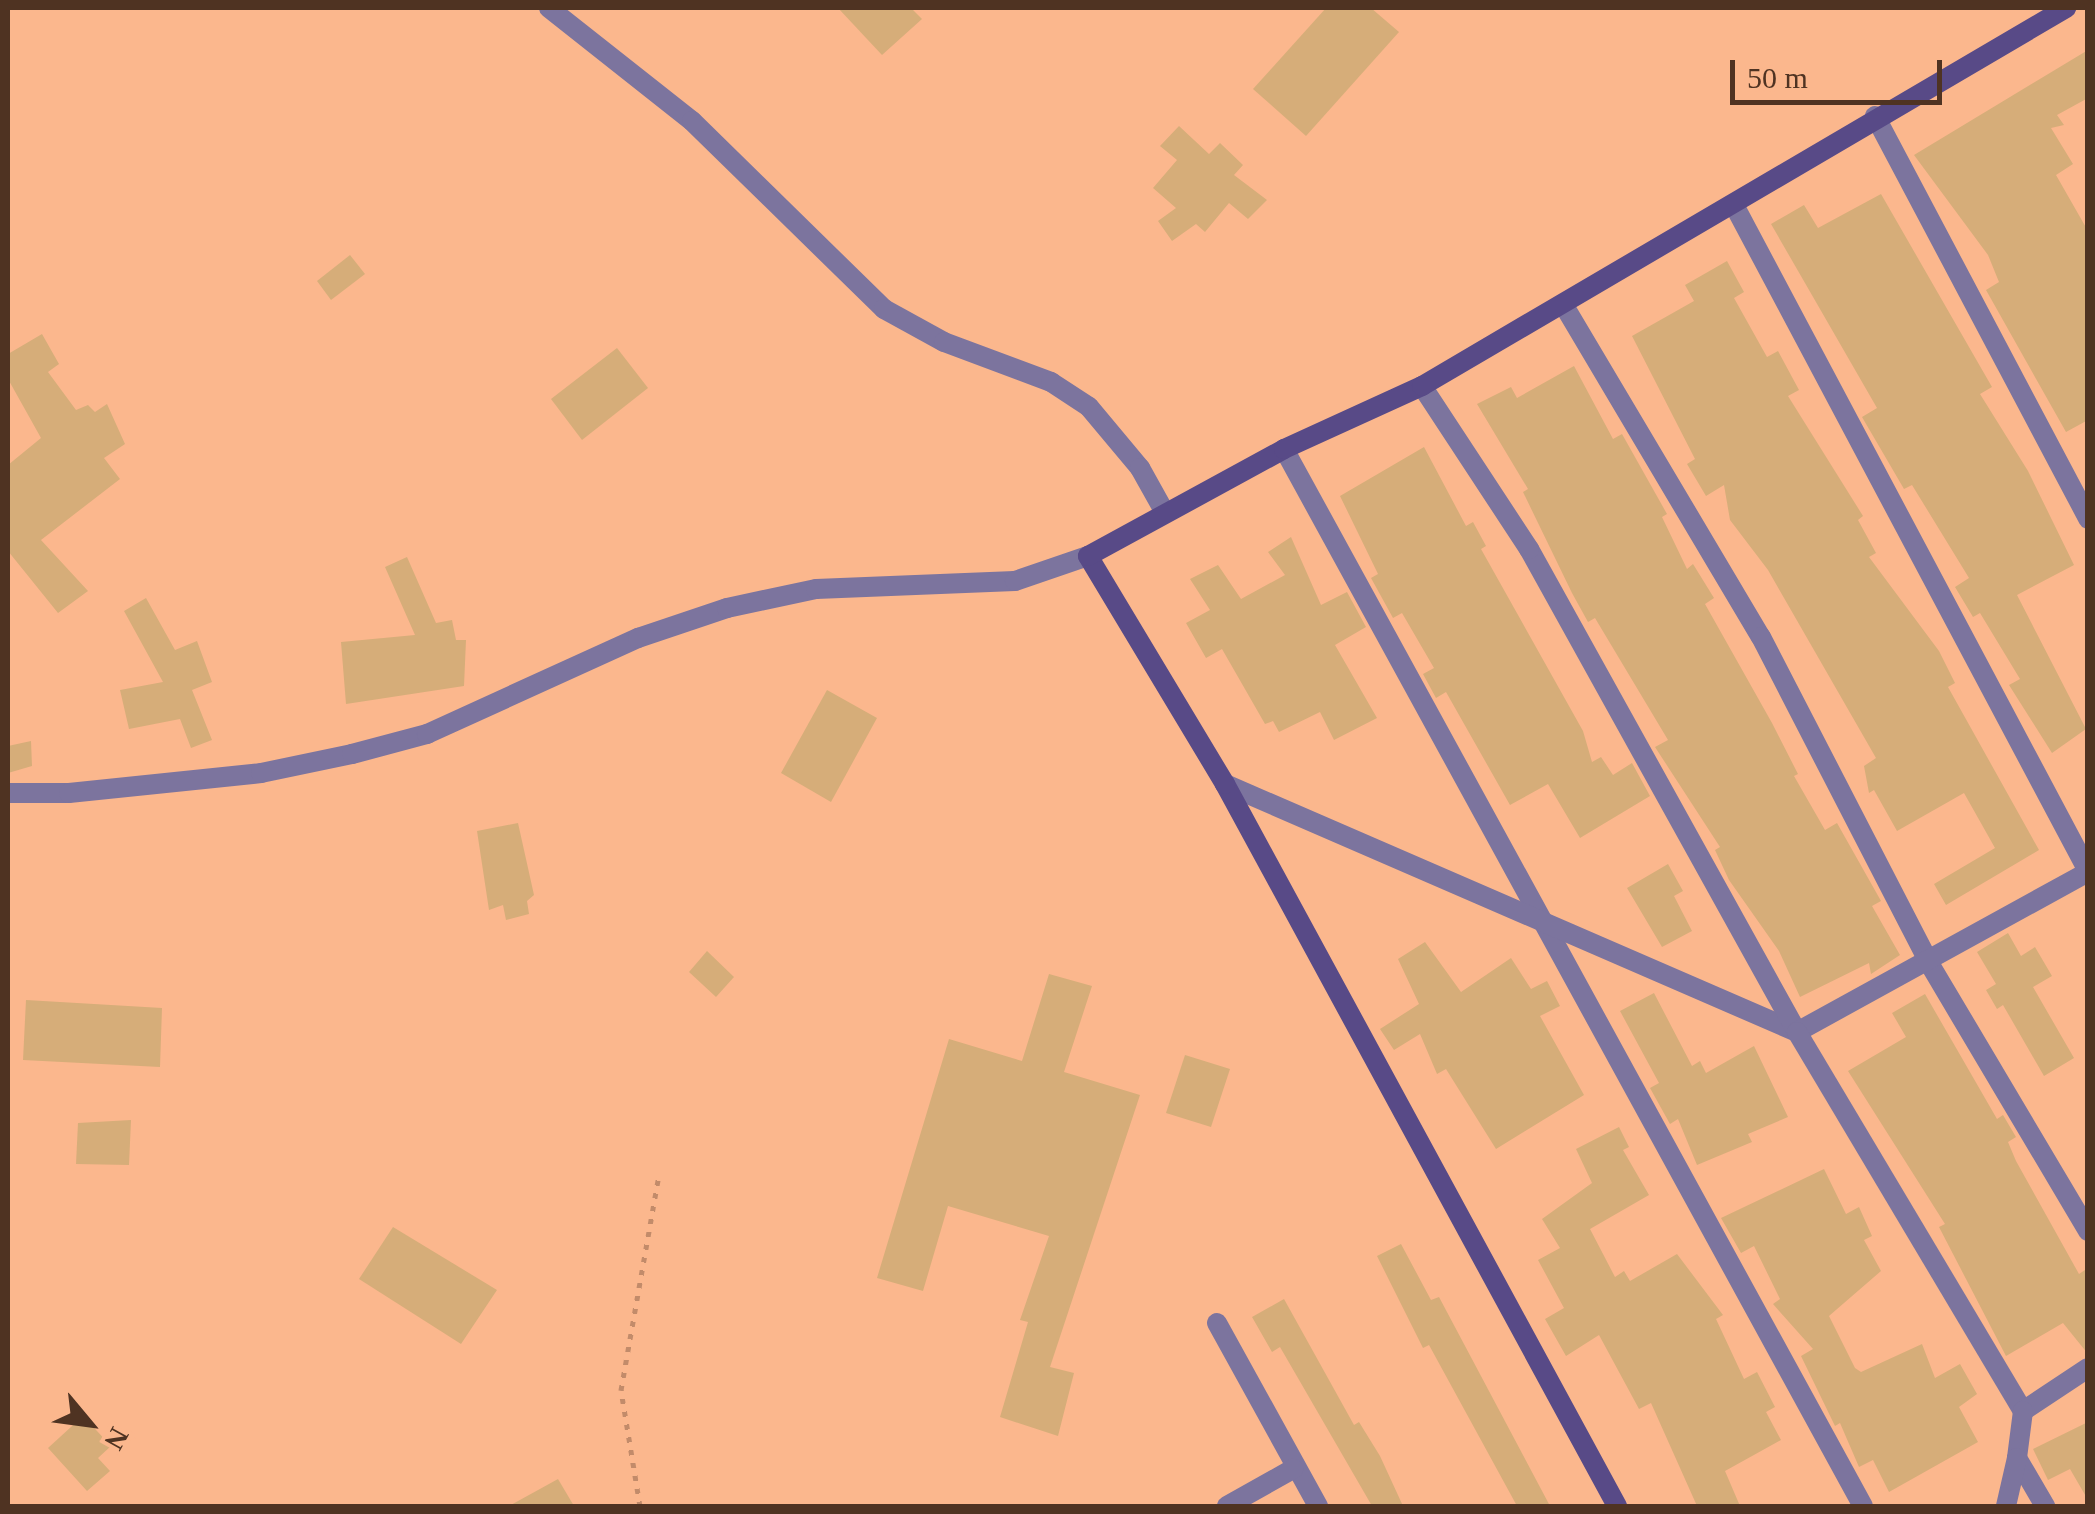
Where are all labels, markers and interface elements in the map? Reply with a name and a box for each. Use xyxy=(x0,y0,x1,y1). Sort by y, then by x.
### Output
scale bar xyxy=(1735,40,1948,102)
text: 50 m xyxy=(1747,61,1808,94)
north arrow xyxy=(40,1374,140,1474)
text: N xyxy=(98,1422,135,1455)

